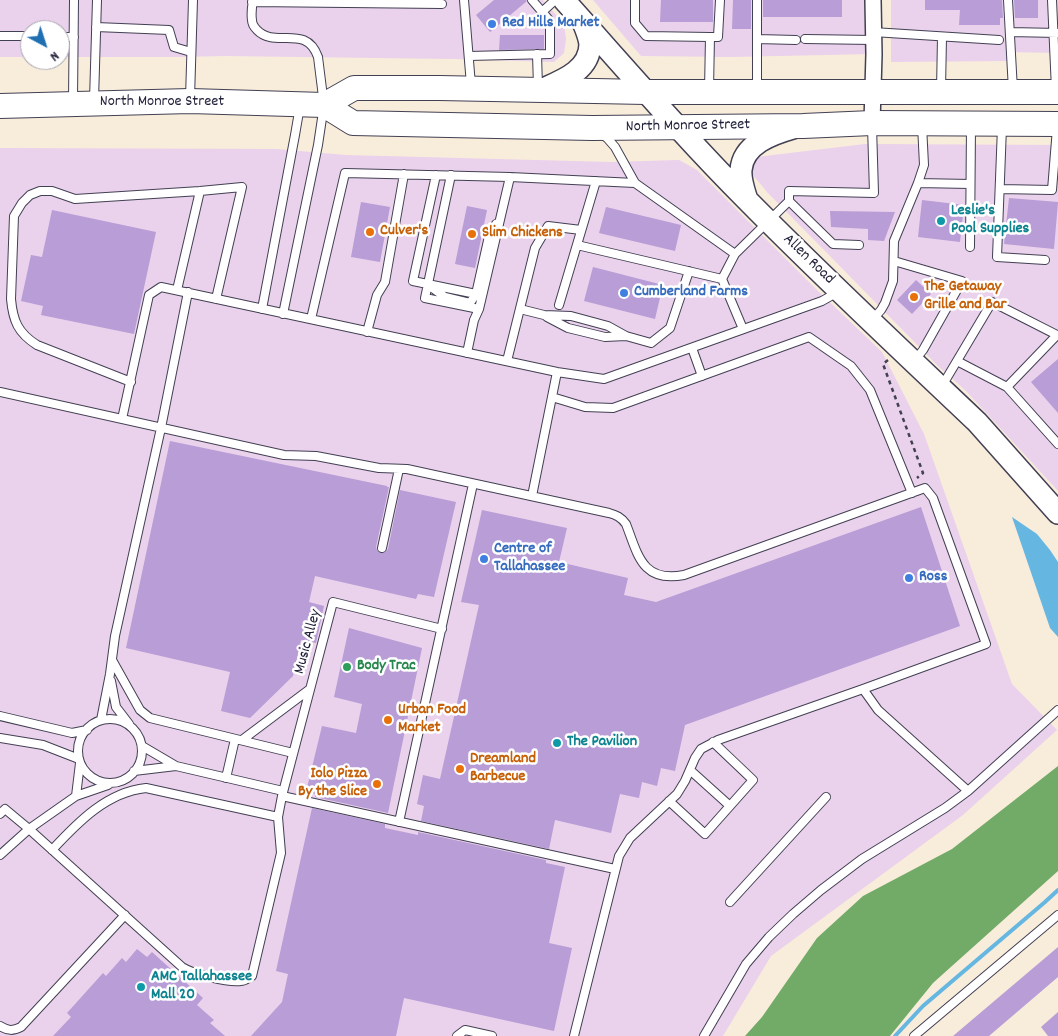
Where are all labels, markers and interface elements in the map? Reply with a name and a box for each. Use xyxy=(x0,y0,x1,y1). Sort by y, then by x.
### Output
place label: Red Hills Market xyxy=(502,14,599,34)
marker: Red Hills Market xyxy=(486,18,498,30)
north arrow xyxy=(20,20,70,70)
text: N xyxy=(45,46,63,66)
street label: North Monroe Street xyxy=(100,93,224,113)
street label: North Monroe Street xyxy=(626,116,750,138)
place label: Leslie's Pool Supplies xyxy=(951,202,1029,240)
marker: Leslie's Pool Supplies xyxy=(935,215,947,227)
place label: Culver's xyxy=(380,222,428,242)
place label: Slim Chickens xyxy=(482,224,563,244)
marker: Culver's xyxy=(364,226,376,238)
marker: Slim Chickens xyxy=(466,228,478,240)
street label: Allen Road xyxy=(778,231,838,289)
place label: The Getaway Grille and Bar xyxy=(924,278,1006,316)
place label: Cumberland Farms xyxy=(634,283,748,303)
marker: Cumberland Farms xyxy=(618,287,630,299)
marker: The Getaway Grille and Bar xyxy=(908,291,920,303)
place label: Centre of Tallahassee xyxy=(494,540,565,578)
marker: Centre of Tallahassee xyxy=(478,553,490,565)
place label: Ross xyxy=(919,568,947,588)
marker: Ross xyxy=(903,572,915,584)
street label: Music Alley xyxy=(291,608,327,676)
place label: Body Trac xyxy=(357,657,416,677)
marker: Body Trac xyxy=(341,661,353,673)
place label: Urban Food Market xyxy=(398,701,466,739)
marker: Urban Food Market xyxy=(382,714,394,726)
place label: The Pavilion xyxy=(567,733,637,753)
marker: The Pavilion xyxy=(551,737,563,749)
place label: Dreamland Barbecue xyxy=(470,750,536,788)
marker: Dreamland Barbecue xyxy=(454,763,466,775)
place label: Iolo Pizza By the Slice xyxy=(298,765,367,803)
marker: Iolo Pizza By the Slice xyxy=(371,778,383,790)
place label: AMC Tallahassee Mall 20 xyxy=(151,968,252,1006)
marker: AMC Tallahassee Mall 20 xyxy=(135,981,147,993)

